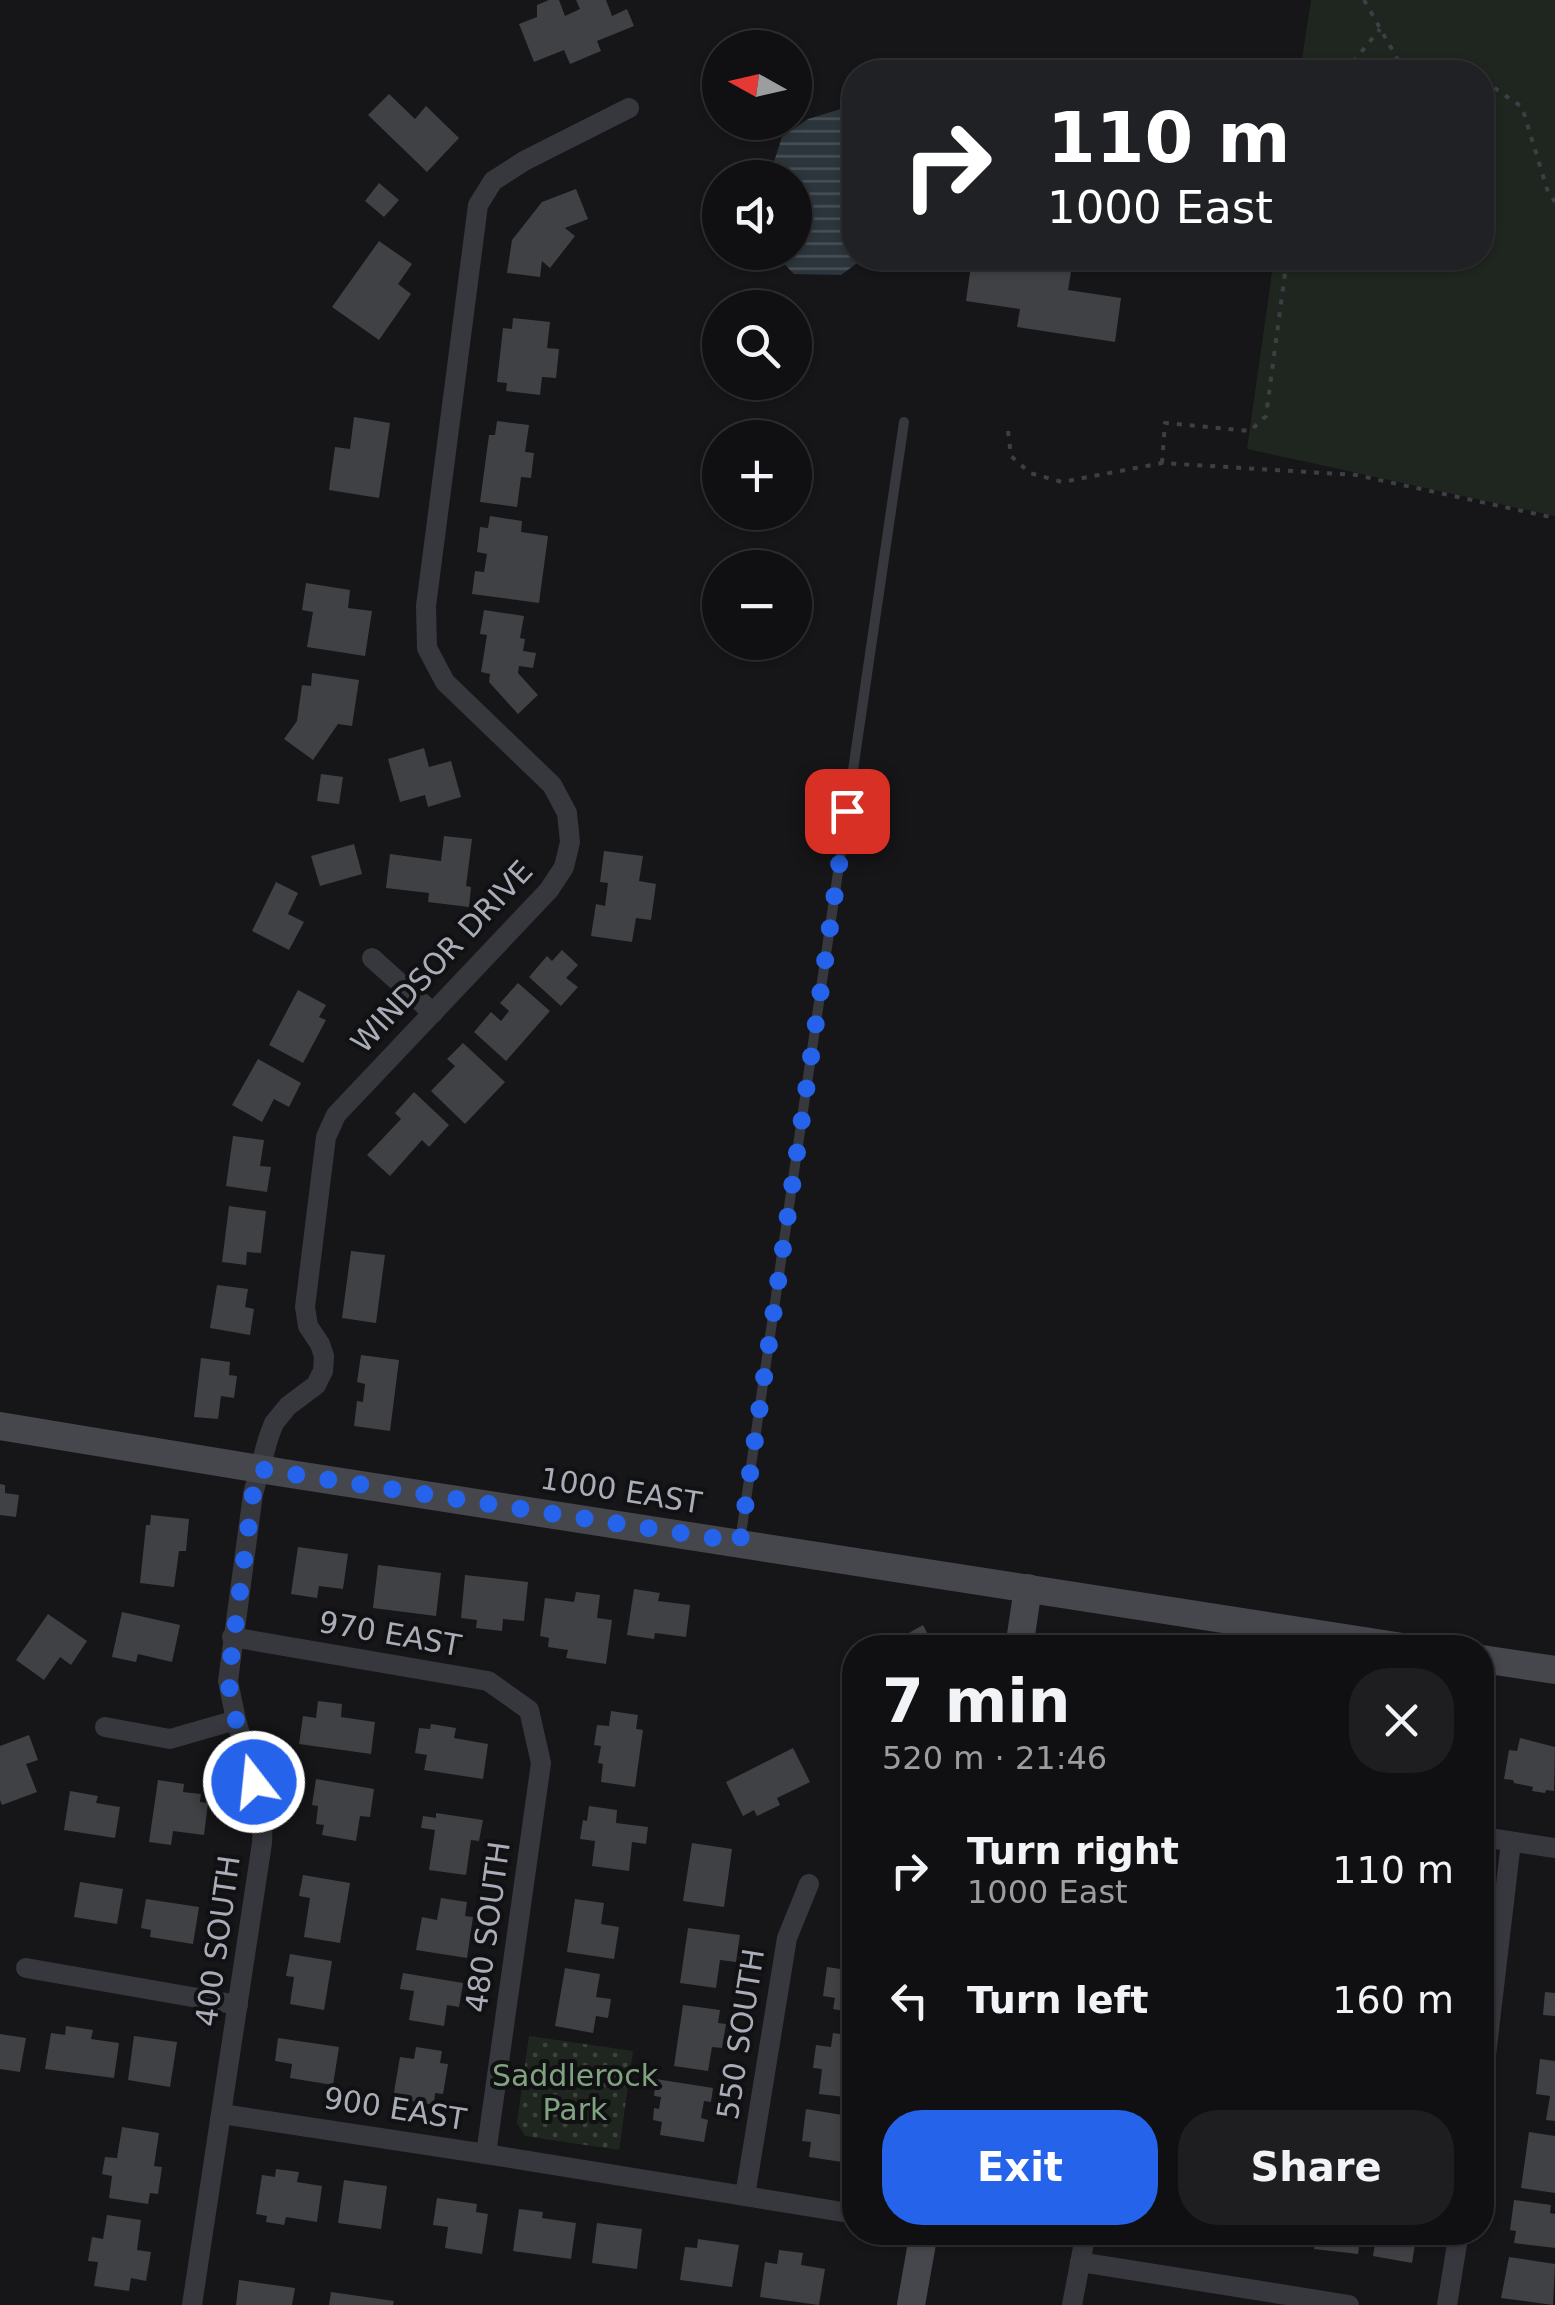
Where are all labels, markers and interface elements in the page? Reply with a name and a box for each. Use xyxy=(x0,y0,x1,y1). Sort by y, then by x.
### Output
north arrow xyxy=(702,30,812,140)
map controls xyxy=(702,30,812,660)
text: 110 m xyxy=(1047,97,1290,179)
icon: right xyxy=(882,100,1012,230)
button: sound xyxy=(702,160,812,270)
text: 1000 East xyxy=(1047,181,1273,234)
button: search xyxy=(702,290,812,400)
button: + xyxy=(702,420,812,530)
button: − xyxy=(702,550,812,660)
pin xyxy=(805,769,890,854)
icon: arrive xyxy=(820,784,875,839)
street label: WINDSOR DRIVE xyxy=(344,854,539,1060)
street label: 1000 EAST xyxy=(538,1460,705,1521)
street label: 970 EAST xyxy=(316,1604,465,1663)
text: 7 min xyxy=(882,1666,1070,1736)
button: close xyxy=(1349,1668,1454,1773)
position arrow xyxy=(202,1730,306,1834)
text: 520 m · 21:46 xyxy=(882,1739,1107,1777)
text: Turn right xyxy=(967,1829,1179,1873)
street label: 480 SOUTH xyxy=(458,1839,517,2015)
icon: right xyxy=(882,1843,937,1898)
text: 110 m xyxy=(1332,1848,1454,1892)
street label: 400 SOUTH xyxy=(188,1853,247,2029)
text: 1000 East xyxy=(967,1873,1128,1911)
street label: 550 SOUTH xyxy=(710,1946,771,2122)
icon: left xyxy=(882,1973,937,2028)
text: Turn left xyxy=(967,1978,1148,2022)
text: 160 m xyxy=(1332,1978,1454,2022)
park label: Saddlerock Park xyxy=(492,2058,659,2127)
street label: 900 EAST xyxy=(321,2080,469,2137)
button: Exit xyxy=(882,2110,1158,2225)
button: Share xyxy=(1178,2110,1454,2225)

